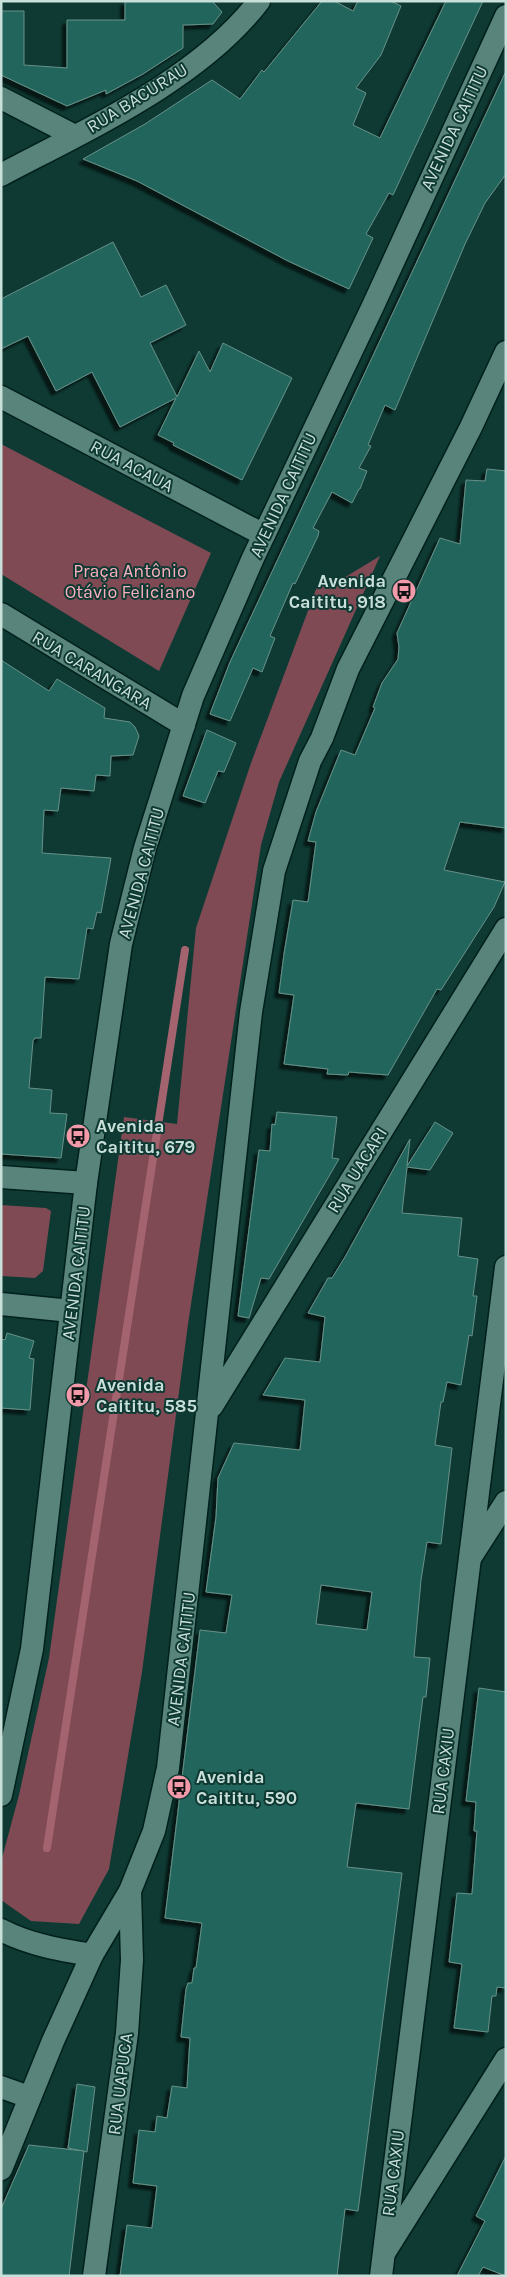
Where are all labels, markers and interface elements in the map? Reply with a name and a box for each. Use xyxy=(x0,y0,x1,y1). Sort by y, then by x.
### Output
street label: RUA BACURAU xyxy=(82,58,192,138)
street label: AVENIDA CAITITU xyxy=(415,62,493,194)
street label: AVENIDA CAITITU xyxy=(244,429,322,561)
street label: RUA ACAUA xyxy=(87,435,177,497)
park label: Praça Antônio Otávio Feliciano xyxy=(65,560,195,603)
place label: Avenida Caititu, 918 xyxy=(289,570,386,613)
bus stop icon: Avenida Caititu, 918 xyxy=(391,578,417,604)
street label: RUA CARANGARA xyxy=(28,626,156,714)
street label: AVENIDA CAITITU xyxy=(113,805,169,941)
place label: Avenida Caititu, 679 xyxy=(96,1115,195,1158)
bus stop icon: Avenida Caititu, 679 xyxy=(65,1123,91,1149)
street label: RUA UACARI xyxy=(322,1123,392,1217)
street label: AVENIDA CAITITU xyxy=(57,1205,95,1341)
place label: Avenida Caititu, 585 xyxy=(96,1374,197,1417)
bus stop icon: Avenida Caititu, 585 xyxy=(65,1382,91,1408)
street label: AVENIDA CAITITU xyxy=(162,1591,200,1727)
street label: RUA CAXIU xyxy=(427,1726,459,1816)
place label: Avenida Caititu, 590 xyxy=(196,1766,297,1809)
bus stop icon: Avenida Caititu, 590 xyxy=(166,1774,192,1800)
street label: RUA UAPUCA xyxy=(103,2032,137,2136)
street label: RUA CAXIU xyxy=(377,2128,409,2218)

